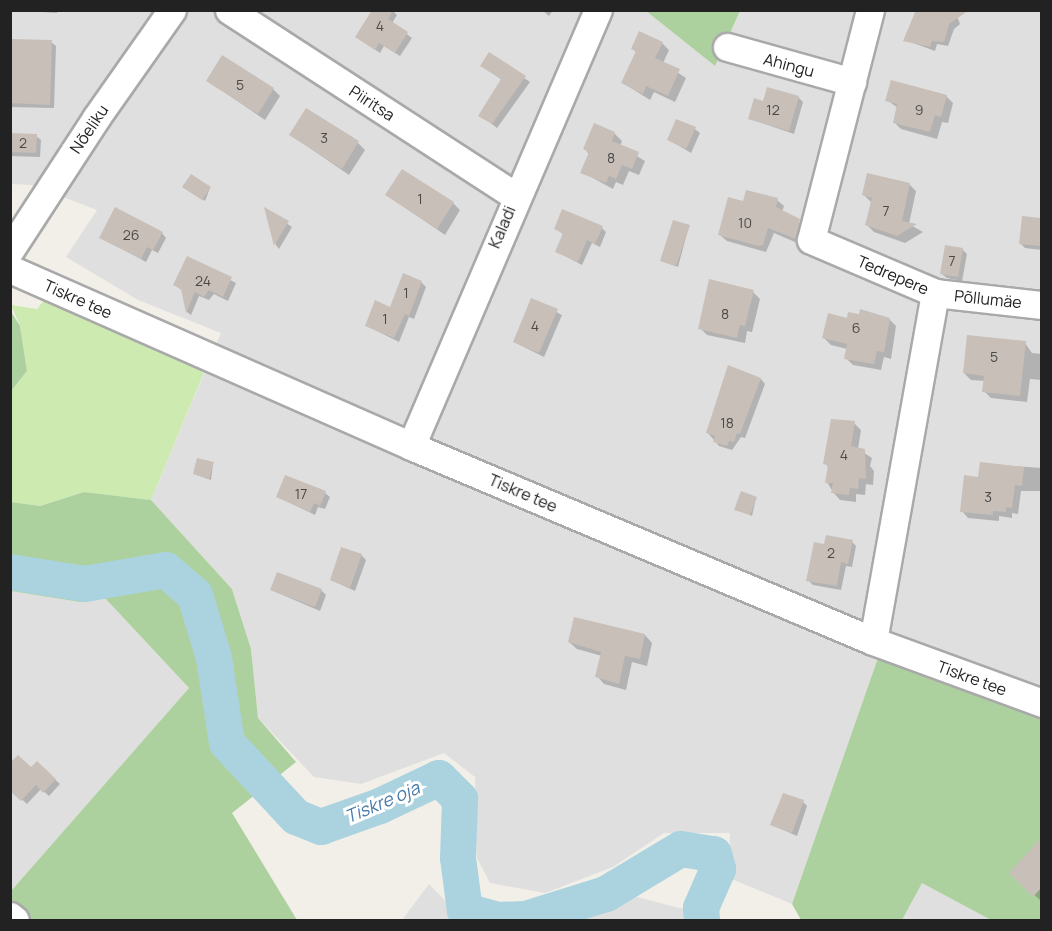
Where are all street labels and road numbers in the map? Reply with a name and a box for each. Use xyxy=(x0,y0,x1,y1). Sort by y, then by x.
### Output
street label: Ahingu xyxy=(761,49,817,81)
street label: Piiritsa xyxy=(346,81,398,125)
street label: Nõeliku xyxy=(66,101,112,157)
street label: Kaladi xyxy=(485,203,519,251)
street label: Tedrepere xyxy=(854,251,932,299)
street label: Tiskre tee xyxy=(41,275,115,323)
street label: Põllumäe xyxy=(953,286,1023,312)
street label: Tiskre tee xyxy=(486,470,560,516)
street label: Tiskre tee xyxy=(935,657,1009,699)

